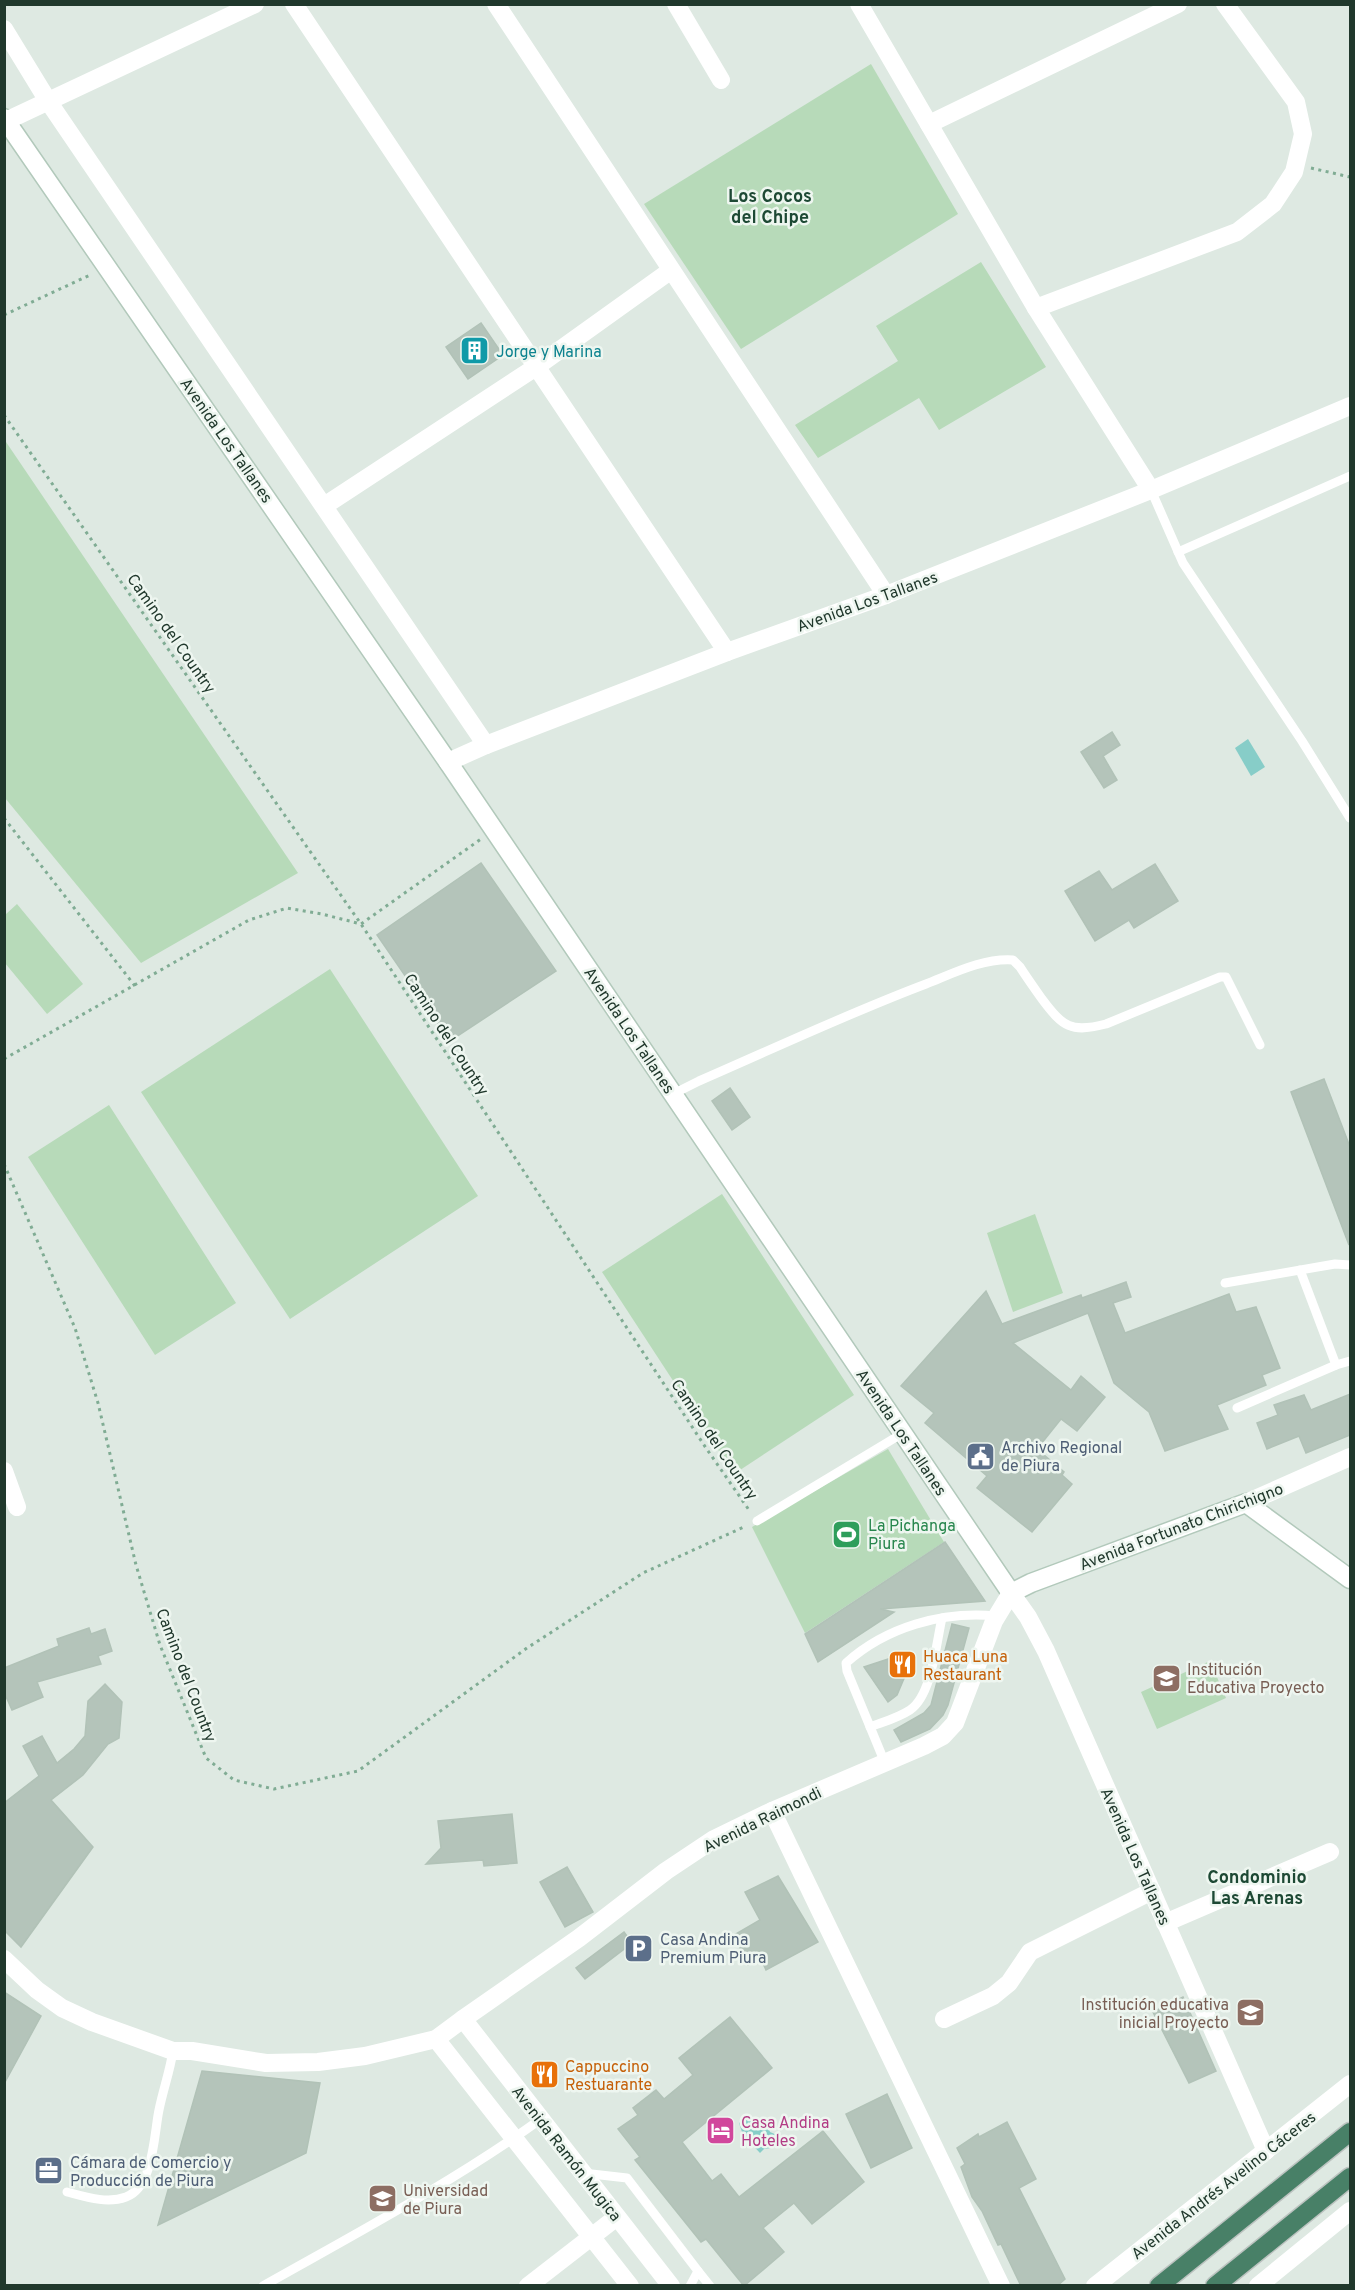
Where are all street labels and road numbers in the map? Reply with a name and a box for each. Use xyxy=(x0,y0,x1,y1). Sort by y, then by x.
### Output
street label: Avenida Los Tallanes xyxy=(175,375,276,508)
street label: Avenida Los Tallanes xyxy=(795,568,941,638)
street label: Camino del Country xyxy=(122,570,219,698)
street label: Avenida Los Tallanes xyxy=(579,964,678,1098)
street label: Camino del Country xyxy=(398,970,492,1100)
street label: Avenida Los Tallanes xyxy=(851,1366,950,1500)
street label: Camino del Country xyxy=(665,1376,761,1504)
street label: Avenida Fortunato Chirichigno xyxy=(1077,1480,1287,1576)
street label: Camino del Country xyxy=(150,1606,220,1745)
street label: Avenida Raimondi xyxy=(700,1784,825,1858)
street label: Avenida Los Tallanes xyxy=(1095,1785,1173,1929)
street label: Avenida Ramón Mugica xyxy=(506,2082,625,2226)
street label: Avenida Andrés Avelino Cáceres xyxy=(1128,2108,1321,2265)

